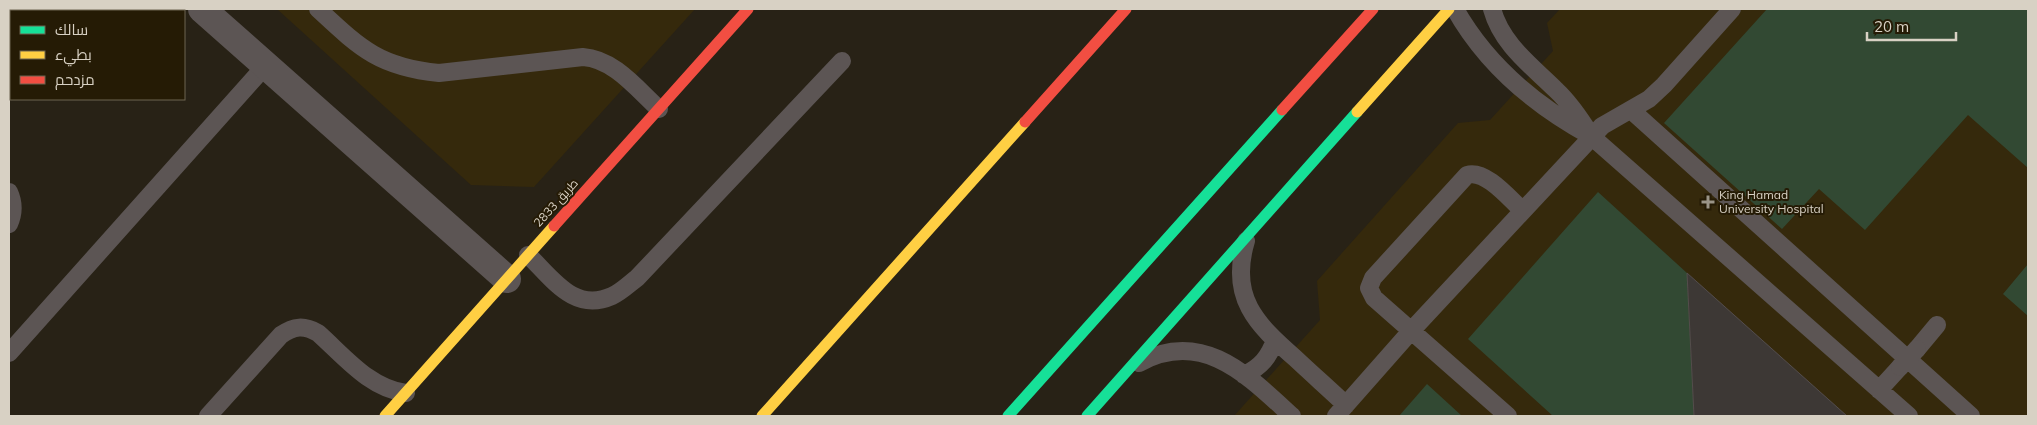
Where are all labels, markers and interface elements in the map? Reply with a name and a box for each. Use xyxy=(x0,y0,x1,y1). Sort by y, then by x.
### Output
legend xyxy=(10,10,185,100)
scale bar xyxy=(1867,10,1956,42)
text: 20 m xyxy=(1874,17,1909,36)
text: سالك xyxy=(55,20,88,39)
text: بطيء xyxy=(55,45,92,67)
text: مزدحم xyxy=(55,70,95,90)
street label: طريق 2833 xyxy=(530,176,581,230)
place label: King Hamad University Hospital xyxy=(1719,187,1824,216)
marker: King Hamad University Hospital xyxy=(1701,195,1715,209)

